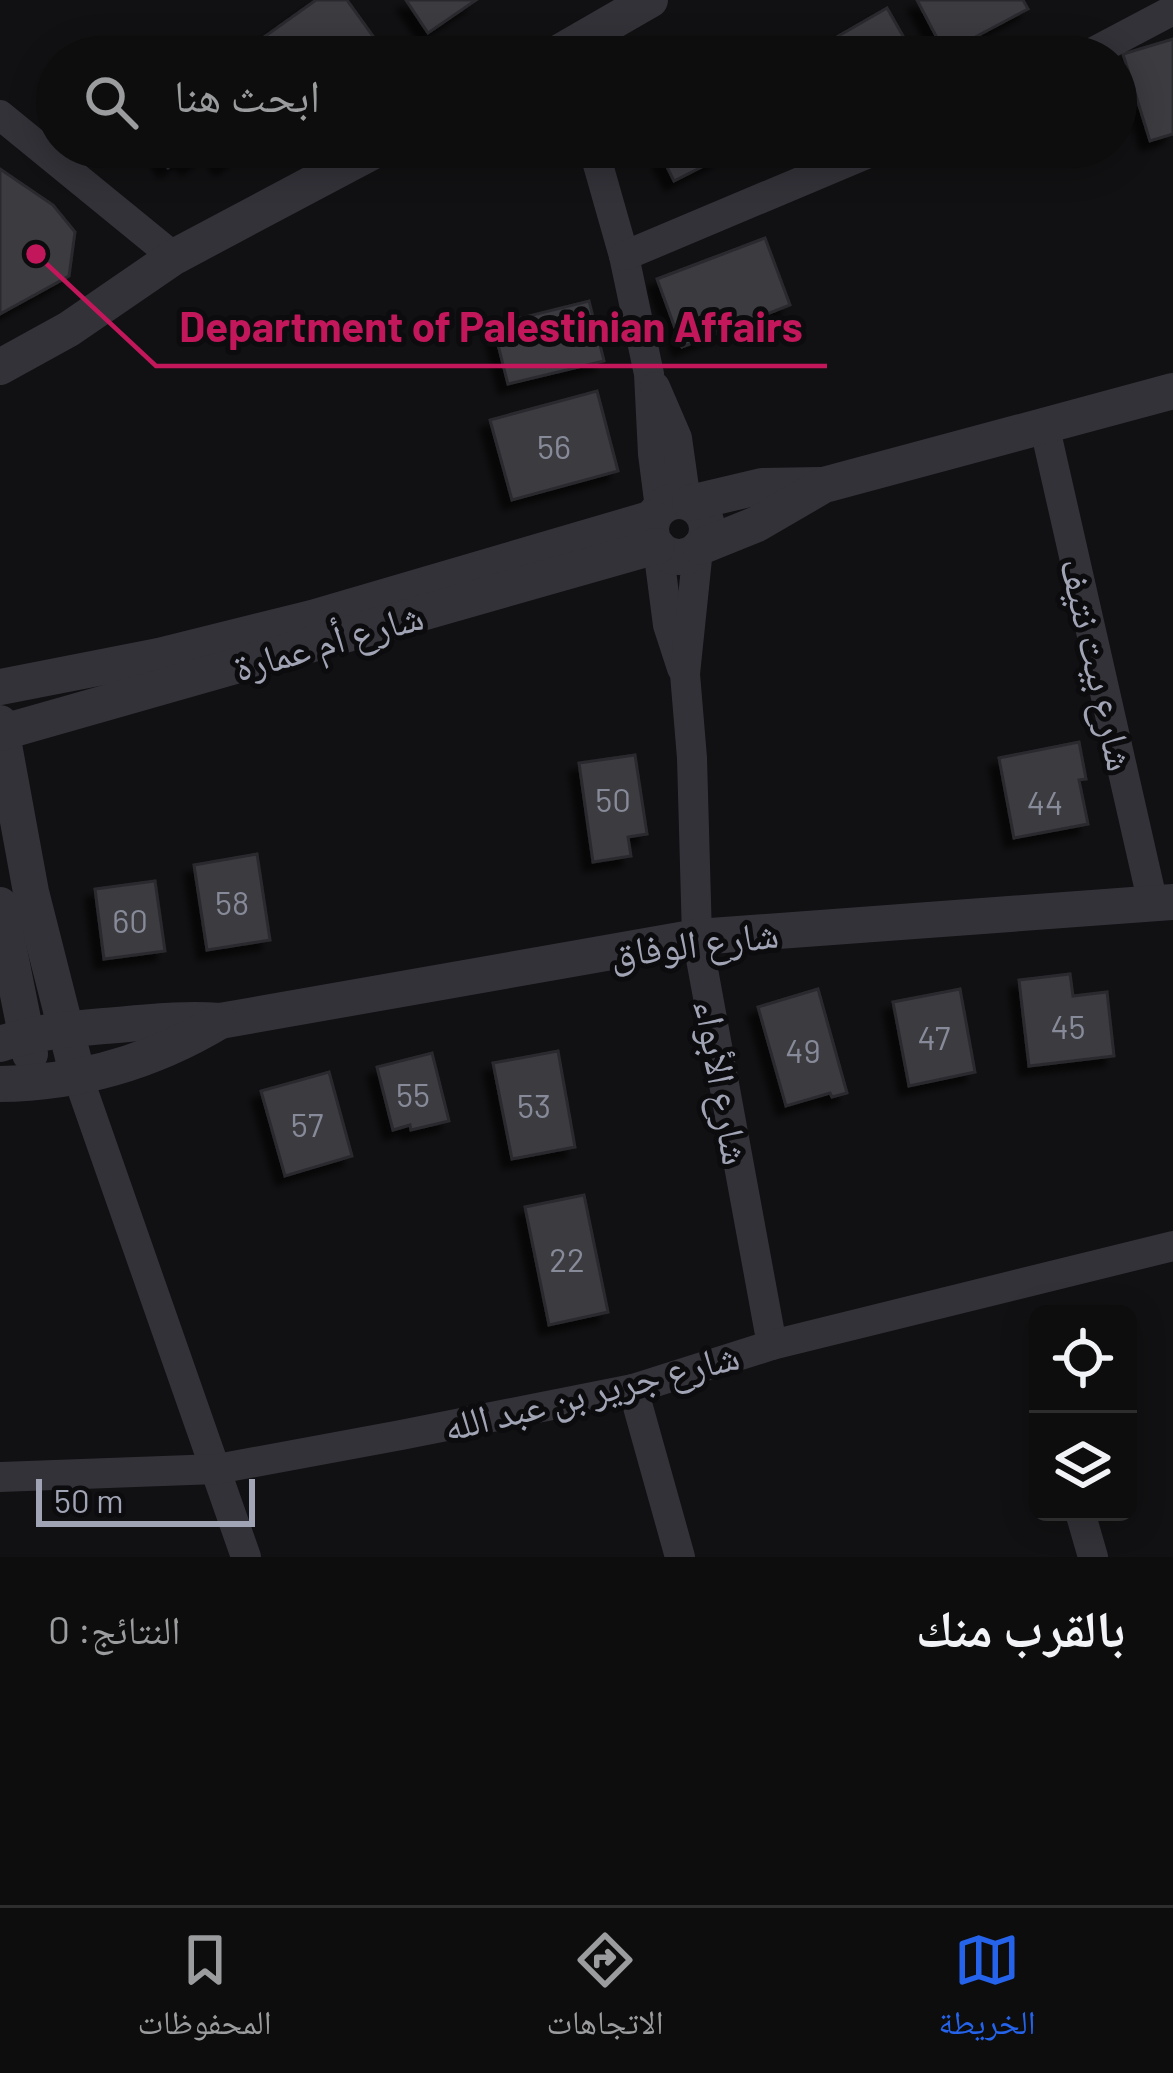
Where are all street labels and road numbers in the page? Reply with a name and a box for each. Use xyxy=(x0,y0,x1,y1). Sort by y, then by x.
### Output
street label: شارع بيت نتيف xyxy=(1049,553,1146,776)
street label: شارع أم عمارة xyxy=(228,591,429,694)
street label: شارع الوفاق xyxy=(607,908,781,979)
street label: شارع الأبواء xyxy=(683,996,762,1169)
street label: شارع جرير بن عبد الله xyxy=(438,1331,744,1452)

